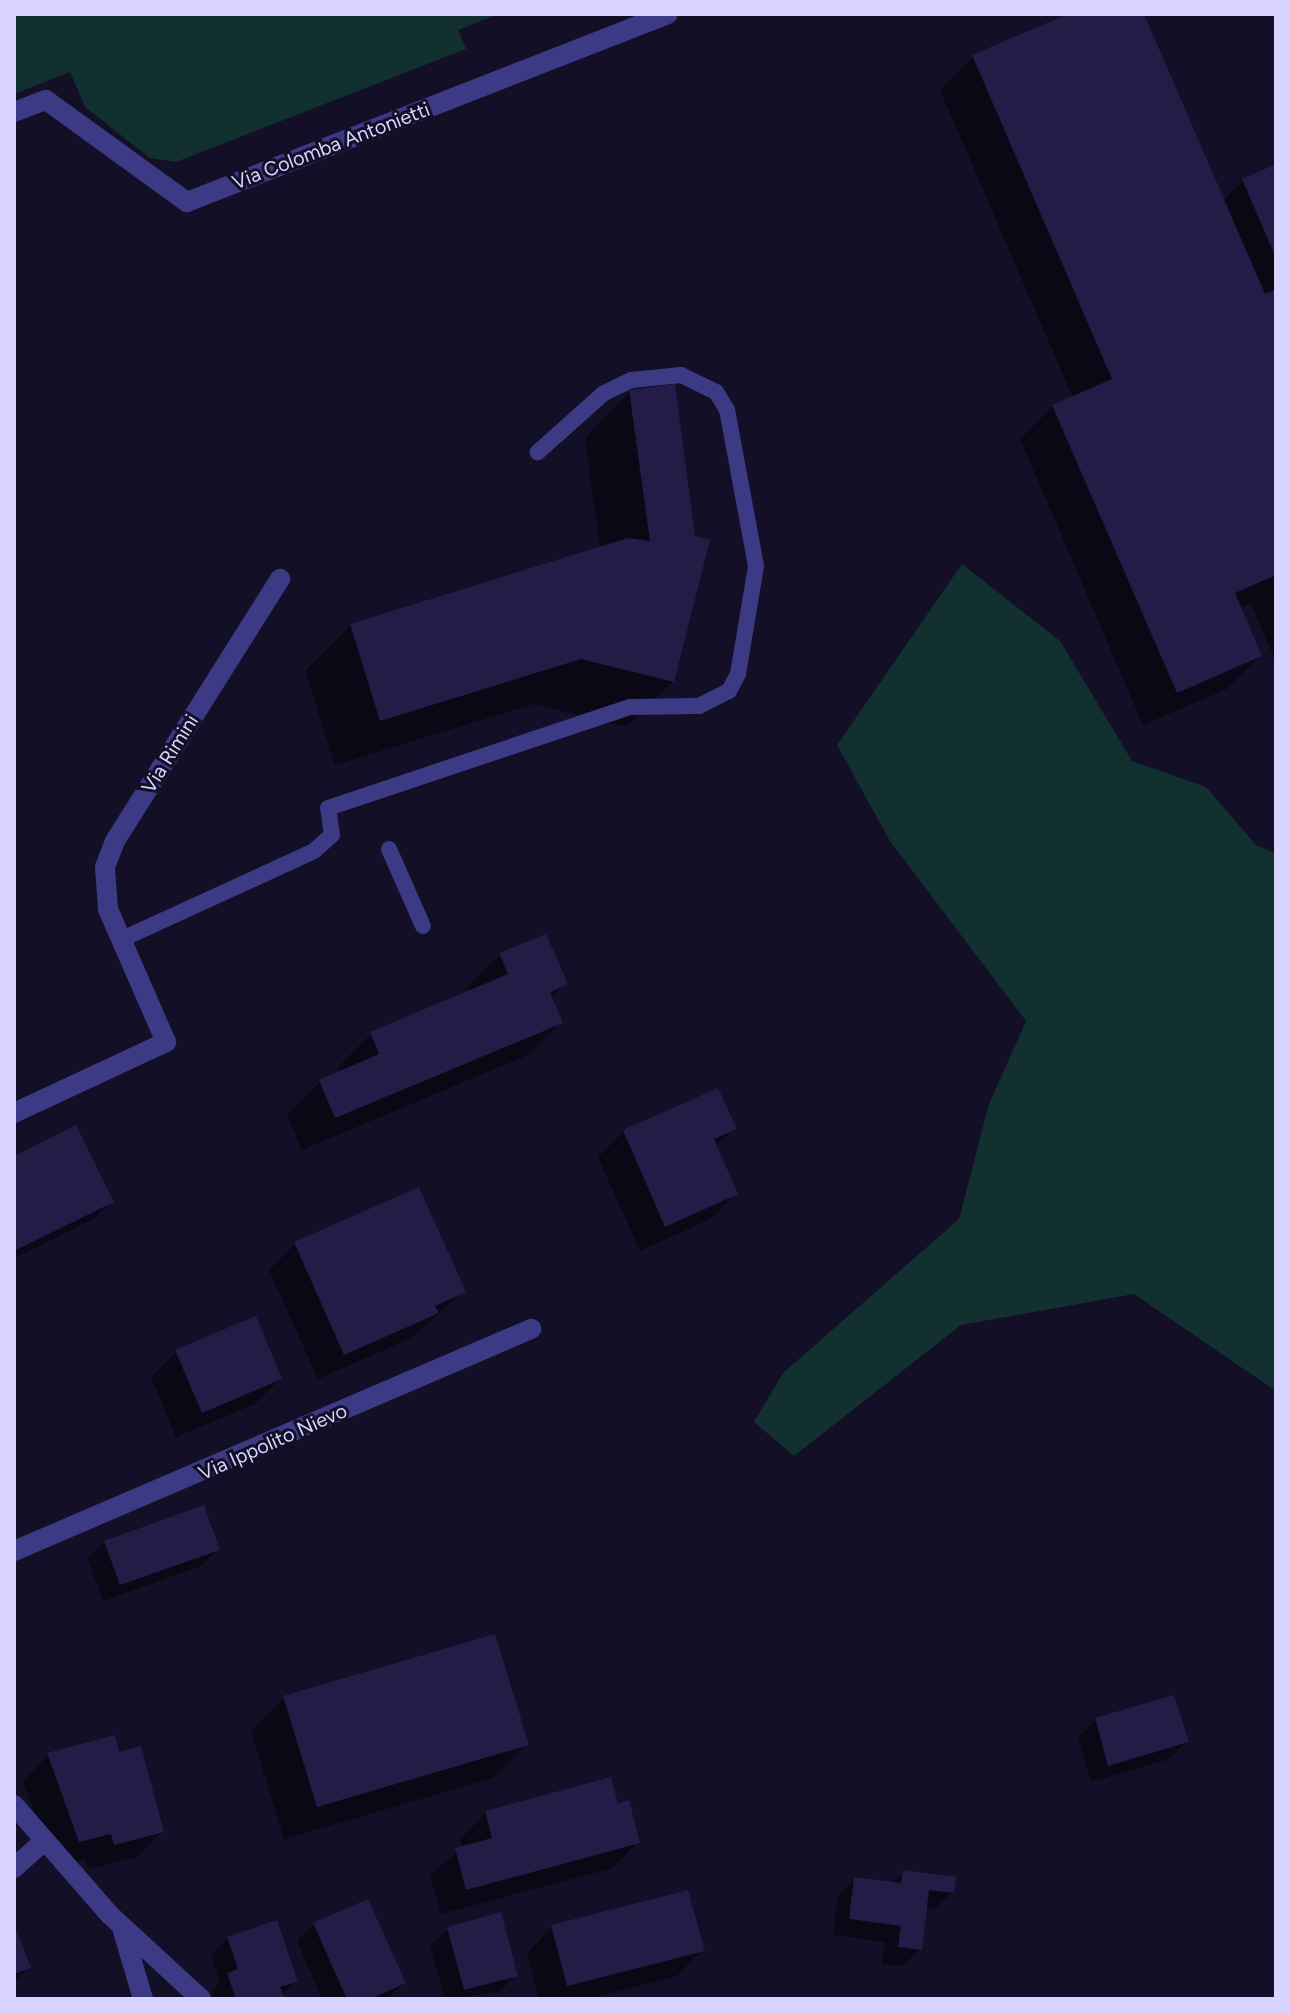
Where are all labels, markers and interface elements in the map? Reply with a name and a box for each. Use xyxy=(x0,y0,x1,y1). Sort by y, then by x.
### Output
street label: Via Colomba Antonietti xyxy=(229,97,433,195)
street label: Via Rimini xyxy=(136,710,204,798)
street label: Via Ippolito Nievo xyxy=(195,1399,351,1485)

